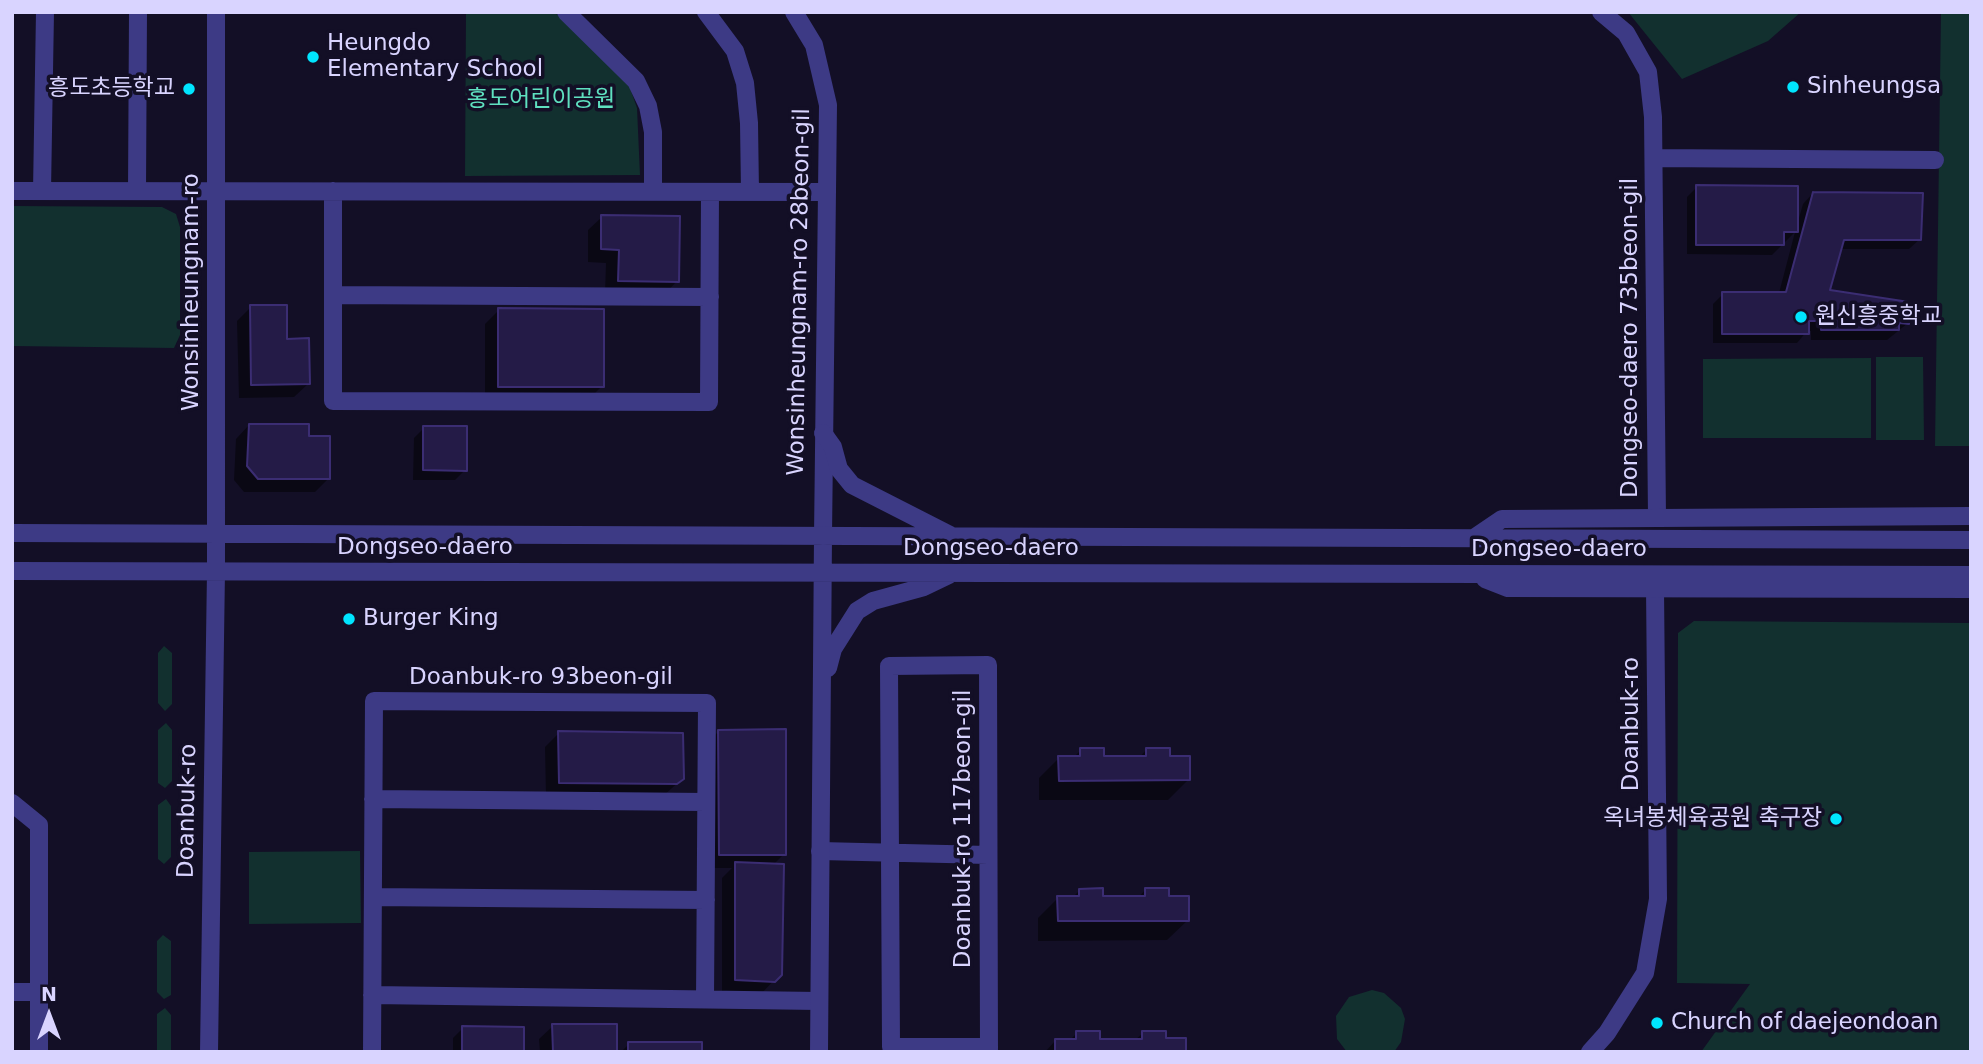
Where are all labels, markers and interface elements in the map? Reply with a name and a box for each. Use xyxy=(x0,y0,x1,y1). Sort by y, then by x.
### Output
place label: Heungdo Elementary School xyxy=(327,30,543,84)
marker: Heungdo Elementary School xyxy=(305,49,321,65)
place label: Sinheungsa xyxy=(1807,73,1941,101)
place label: 흥도초등학교 xyxy=(48,75,175,103)
marker: Sinheungsa xyxy=(1785,79,1801,95)
marker: 흥도초등학교 xyxy=(181,81,197,97)
park label: 홍도어린이공원 xyxy=(467,86,615,114)
street label: Wonsinheungnam-ro 28beon-gil xyxy=(783,108,817,476)
street label: Wonsinheungnam-ro xyxy=(178,173,206,411)
street label: Dongseo-daero 735beon-gil xyxy=(1617,178,1645,498)
place label: 원신흥중학교 xyxy=(1815,303,1942,331)
marker: 원신흥중학교 xyxy=(1793,309,1809,325)
street label: Dongseo-daero xyxy=(337,534,513,562)
street label: Dongseo-daero xyxy=(903,535,1079,563)
street label: Dongseo-daero xyxy=(1471,536,1647,564)
place label: Burger King xyxy=(363,605,499,633)
marker: Burger King xyxy=(341,611,357,627)
street label: Doanbuk-ro xyxy=(1618,657,1646,791)
street label: Doanbuk-ro 93beon-gil xyxy=(409,664,673,692)
street label: Doanbuk-ro 117beon-gil xyxy=(950,690,978,968)
street label: Doanbuk-ro xyxy=(173,744,203,878)
place label: 옥녀봉체육공원 축구장 xyxy=(1603,805,1822,833)
marker: 옥녀봉체육공원 축구장 xyxy=(1828,811,1844,827)
north arrow xyxy=(14,980,84,1050)
text: N xyxy=(41,983,57,1005)
place label: Church of daejeondoan xyxy=(1671,1009,1939,1037)
marker: Church of daejeondoan xyxy=(1649,1015,1665,1031)

